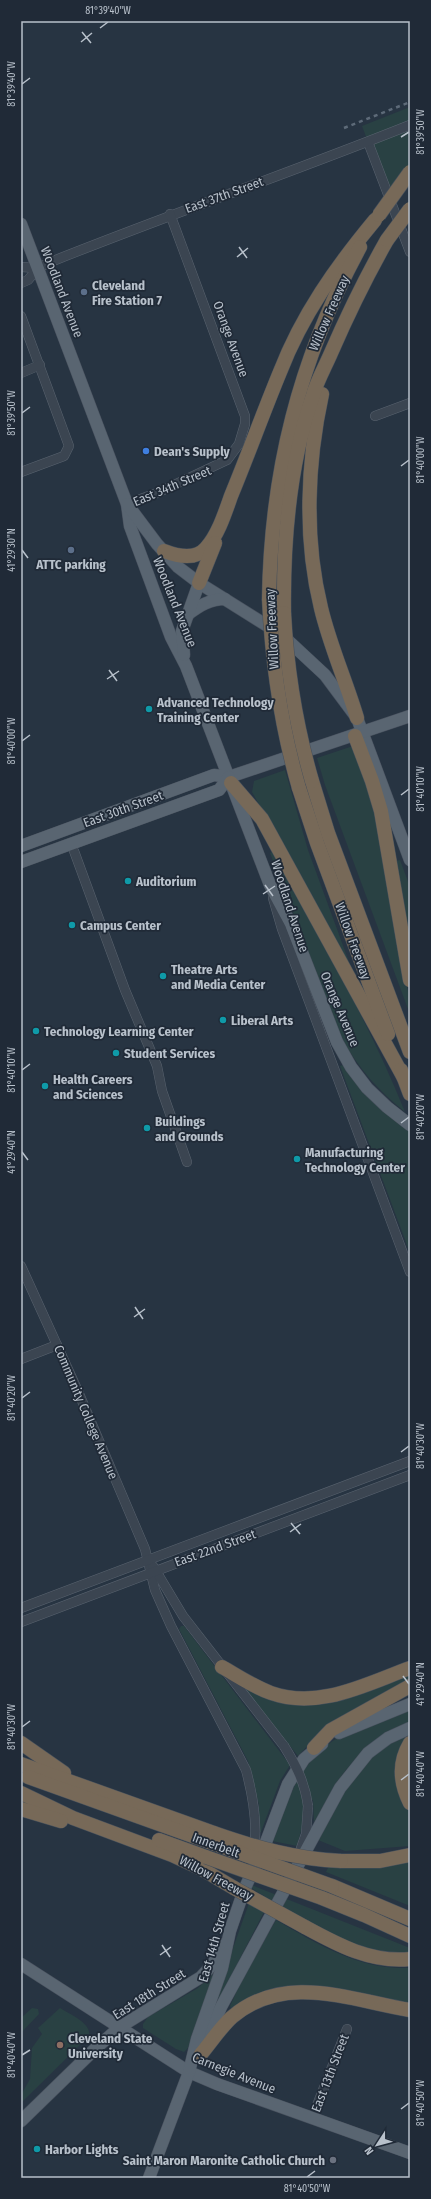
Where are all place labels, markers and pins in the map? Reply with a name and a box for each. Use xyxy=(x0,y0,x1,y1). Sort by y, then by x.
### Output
place label: Cleveland Fire Station 7 xyxy=(92,278,163,308)
marker: Cleveland Fire Station 7 xyxy=(79,287,89,297)
place label: Dean's Supply xyxy=(154,444,231,459)
marker: Dean's Supply xyxy=(141,446,151,456)
marker: ATTC parking xyxy=(66,545,76,555)
place label: ATTC parking xyxy=(35,557,106,572)
place label: Advanced Technology Training Center xyxy=(156,695,274,725)
marker: Advanced Technology Training Center xyxy=(144,704,154,714)
place label: Auditorium xyxy=(135,874,196,889)
marker: Auditorium xyxy=(123,876,133,886)
place label: Campus Center xyxy=(80,918,161,933)
marker: Campus Center xyxy=(67,920,77,930)
place label: Theatre Arts and Media Center xyxy=(171,962,266,992)
marker: Theatre Arts and Media Center xyxy=(158,971,168,981)
place label: Liberal Arts xyxy=(231,1013,293,1028)
marker: Liberal Arts xyxy=(218,1015,228,1025)
place label: Technology Learning Center xyxy=(44,1024,194,1039)
marker: Technology Learning Center xyxy=(31,1026,41,1036)
place label: Student Services xyxy=(124,1046,215,1061)
marker: Student Services xyxy=(111,1048,121,1058)
place label: Health Careers and Sciences xyxy=(53,1072,133,1102)
marker: Health Careers and Sciences xyxy=(40,1081,50,1091)
place label: Buildings and Grounds xyxy=(155,1114,224,1144)
marker: Buildings and Grounds xyxy=(142,1123,152,1133)
place label: Manufacturing Technology Center xyxy=(305,1145,405,1175)
marker: Manufacturing Technology Center xyxy=(292,1154,302,1164)
place label: Cleveland State University xyxy=(68,2031,153,2061)
marker: Cleveland State University xyxy=(55,2040,65,2050)
place label: Harbor Lights xyxy=(45,2142,119,2157)
marker: Harbor Lights xyxy=(32,2144,42,2154)
place label: Saint Maron Maronite Catholic Church xyxy=(123,2153,325,2168)
marker: Saint Maron Maronite Catholic Church xyxy=(328,2155,338,2165)

